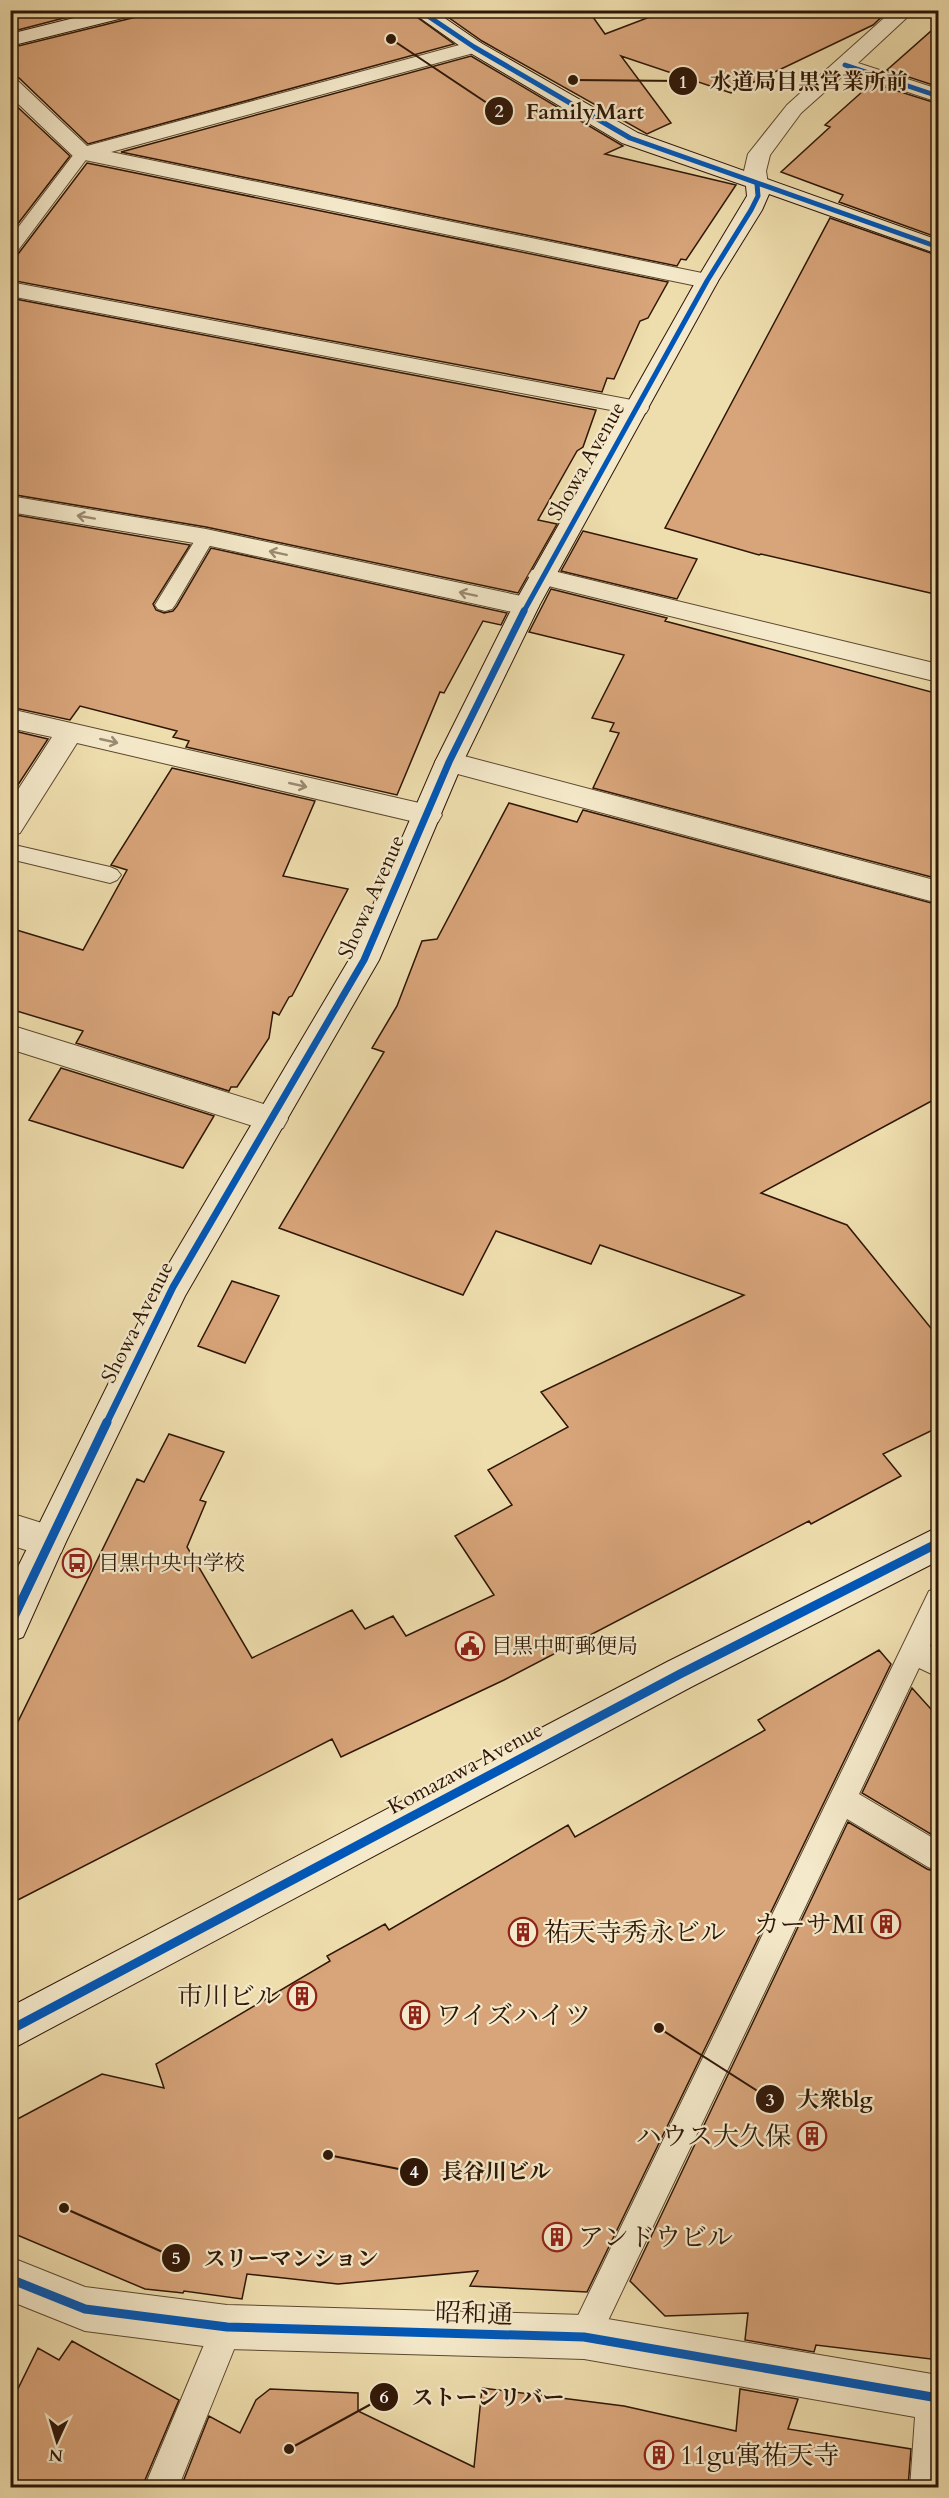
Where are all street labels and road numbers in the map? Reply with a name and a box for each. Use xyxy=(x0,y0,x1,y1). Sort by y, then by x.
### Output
street label: Showa Avenue xyxy=(541,396,632,526)
street label: Showa Avenue xyxy=(331,831,412,964)
street label: Showa Avenue xyxy=(94,1256,181,1388)
street label: Komazawa Avenue xyxy=(383,1715,548,1822)
street label: 昭和通 xyxy=(434,2295,514,2332)

